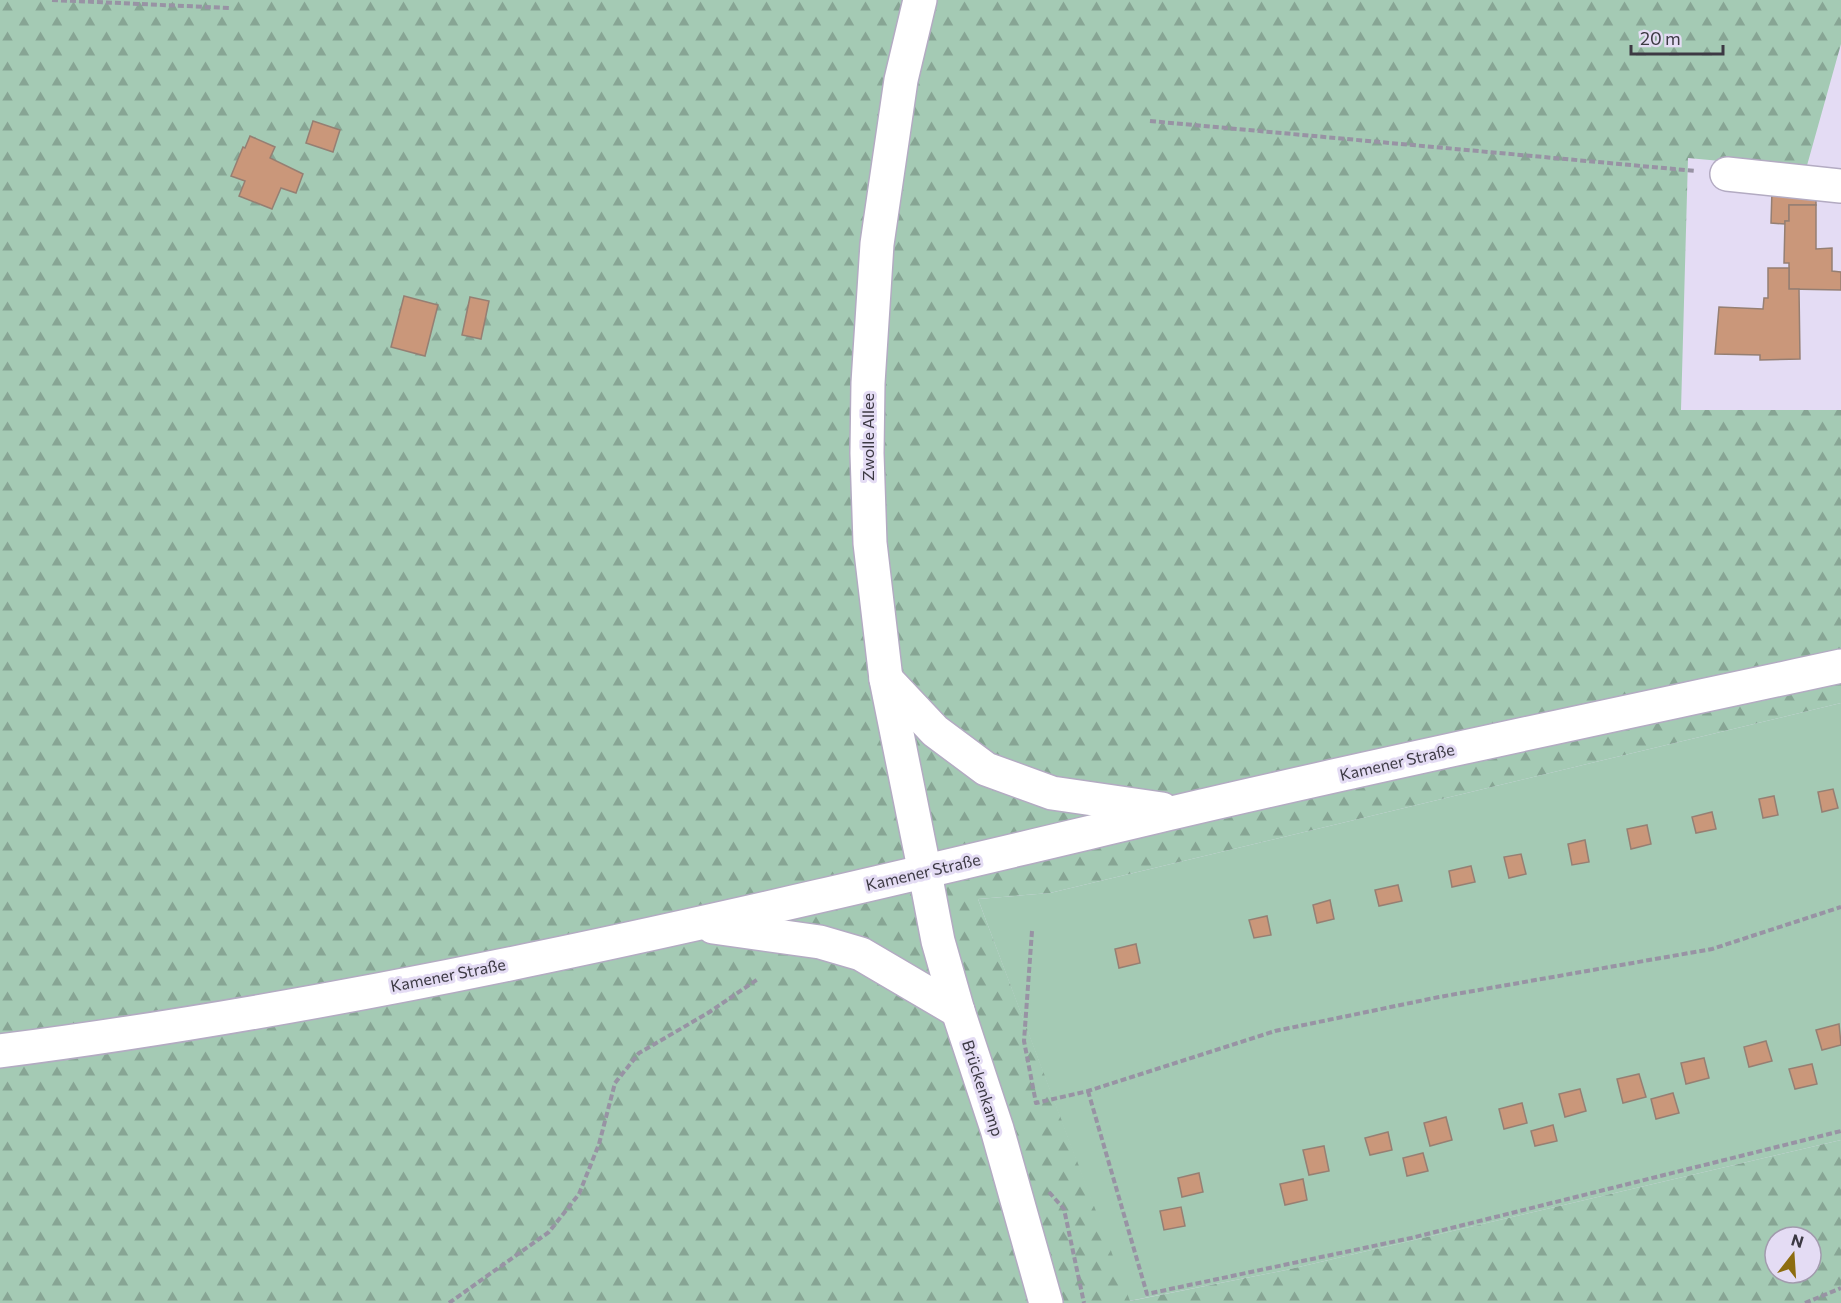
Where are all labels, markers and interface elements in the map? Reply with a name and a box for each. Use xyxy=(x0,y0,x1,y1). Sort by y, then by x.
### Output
scale bar xyxy=(1631,18,1722,56)
text: 20 m xyxy=(1640,27,1681,49)
street label: Zwolle Allee xyxy=(858,393,877,481)
street label: Kamener Straße xyxy=(1338,739,1456,784)
street label: Kamener Straße xyxy=(864,849,982,894)
street label: Kamener Straße xyxy=(389,954,507,995)
street label: Brückenkamp xyxy=(959,1037,1008,1138)
north arrow xyxy=(1763,1225,1823,1285)
text: N xyxy=(1789,1229,1806,1251)

